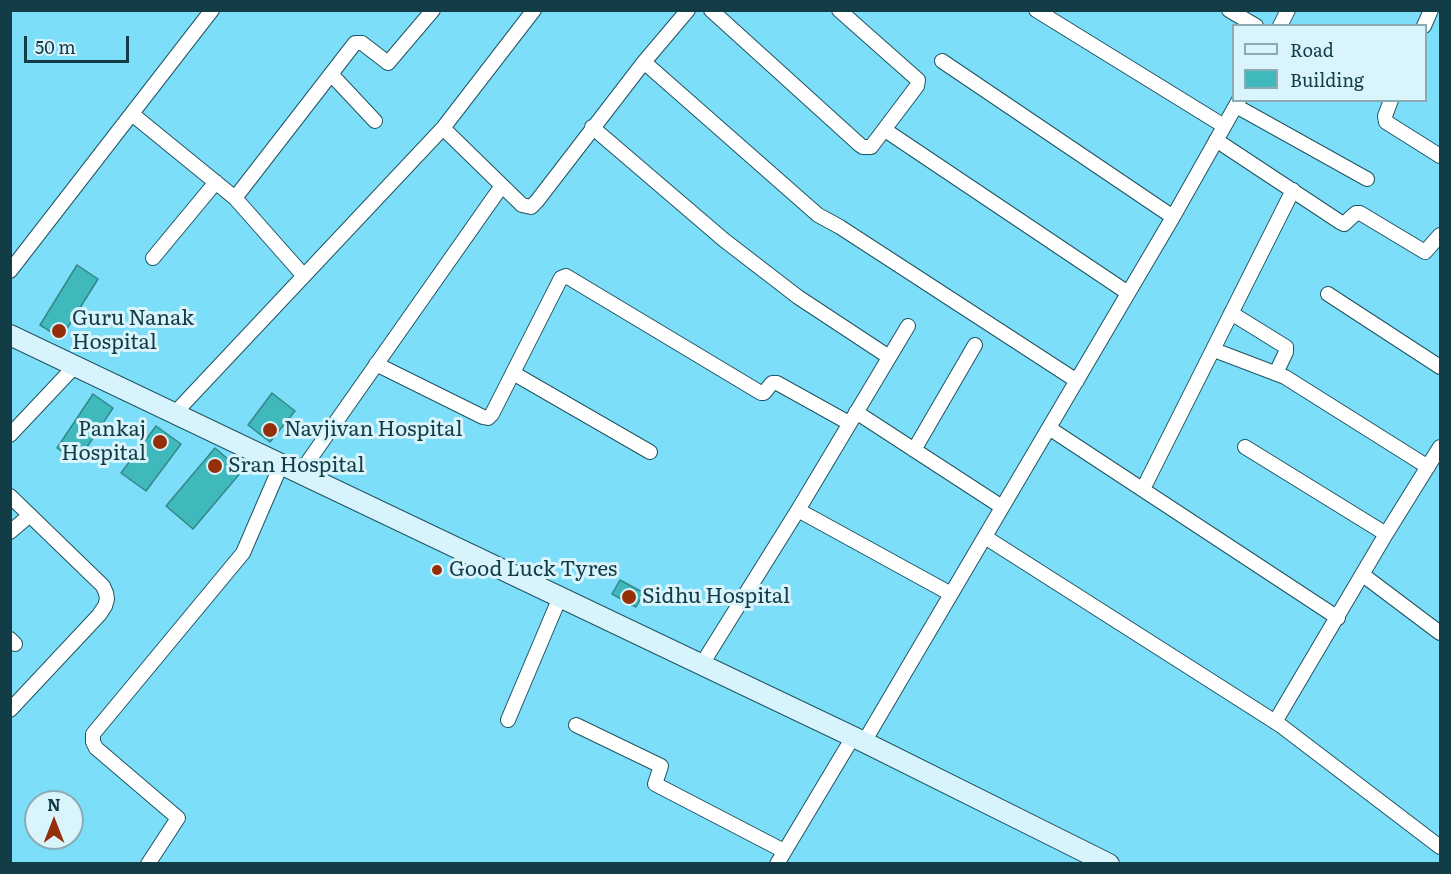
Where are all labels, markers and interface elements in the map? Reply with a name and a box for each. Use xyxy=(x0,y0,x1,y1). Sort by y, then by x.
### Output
scale bar xyxy=(27,24,132,62)
legend xyxy=(1232,24,1427,102)
text: 50 m xyxy=(35,33,76,60)
text: Road xyxy=(1290,36,1334,63)
text: Building xyxy=(1290,66,1364,93)
place label: Guru Nanak Hospital xyxy=(72,306,194,356)
marker: Guru Nanak Hospital xyxy=(50,322,68,340)
place label: Pankaj Hospital xyxy=(61,417,146,467)
place label: Navjivan Hospital xyxy=(284,417,462,443)
marker: Navjivan Hospital xyxy=(261,421,279,439)
marker: Pankaj Hospital xyxy=(151,433,169,451)
place label: Sran Hospital xyxy=(228,453,365,479)
marker: Sran Hospital xyxy=(206,457,224,475)
place label: Good Luck Tyres xyxy=(449,557,617,583)
marker: Good Luck Tyres xyxy=(430,563,444,577)
place label: Sidhu Hospital xyxy=(642,584,790,610)
marker: Sidhu Hospital xyxy=(620,588,638,606)
north arrow xyxy=(24,790,84,850)
text: N xyxy=(47,792,61,816)

